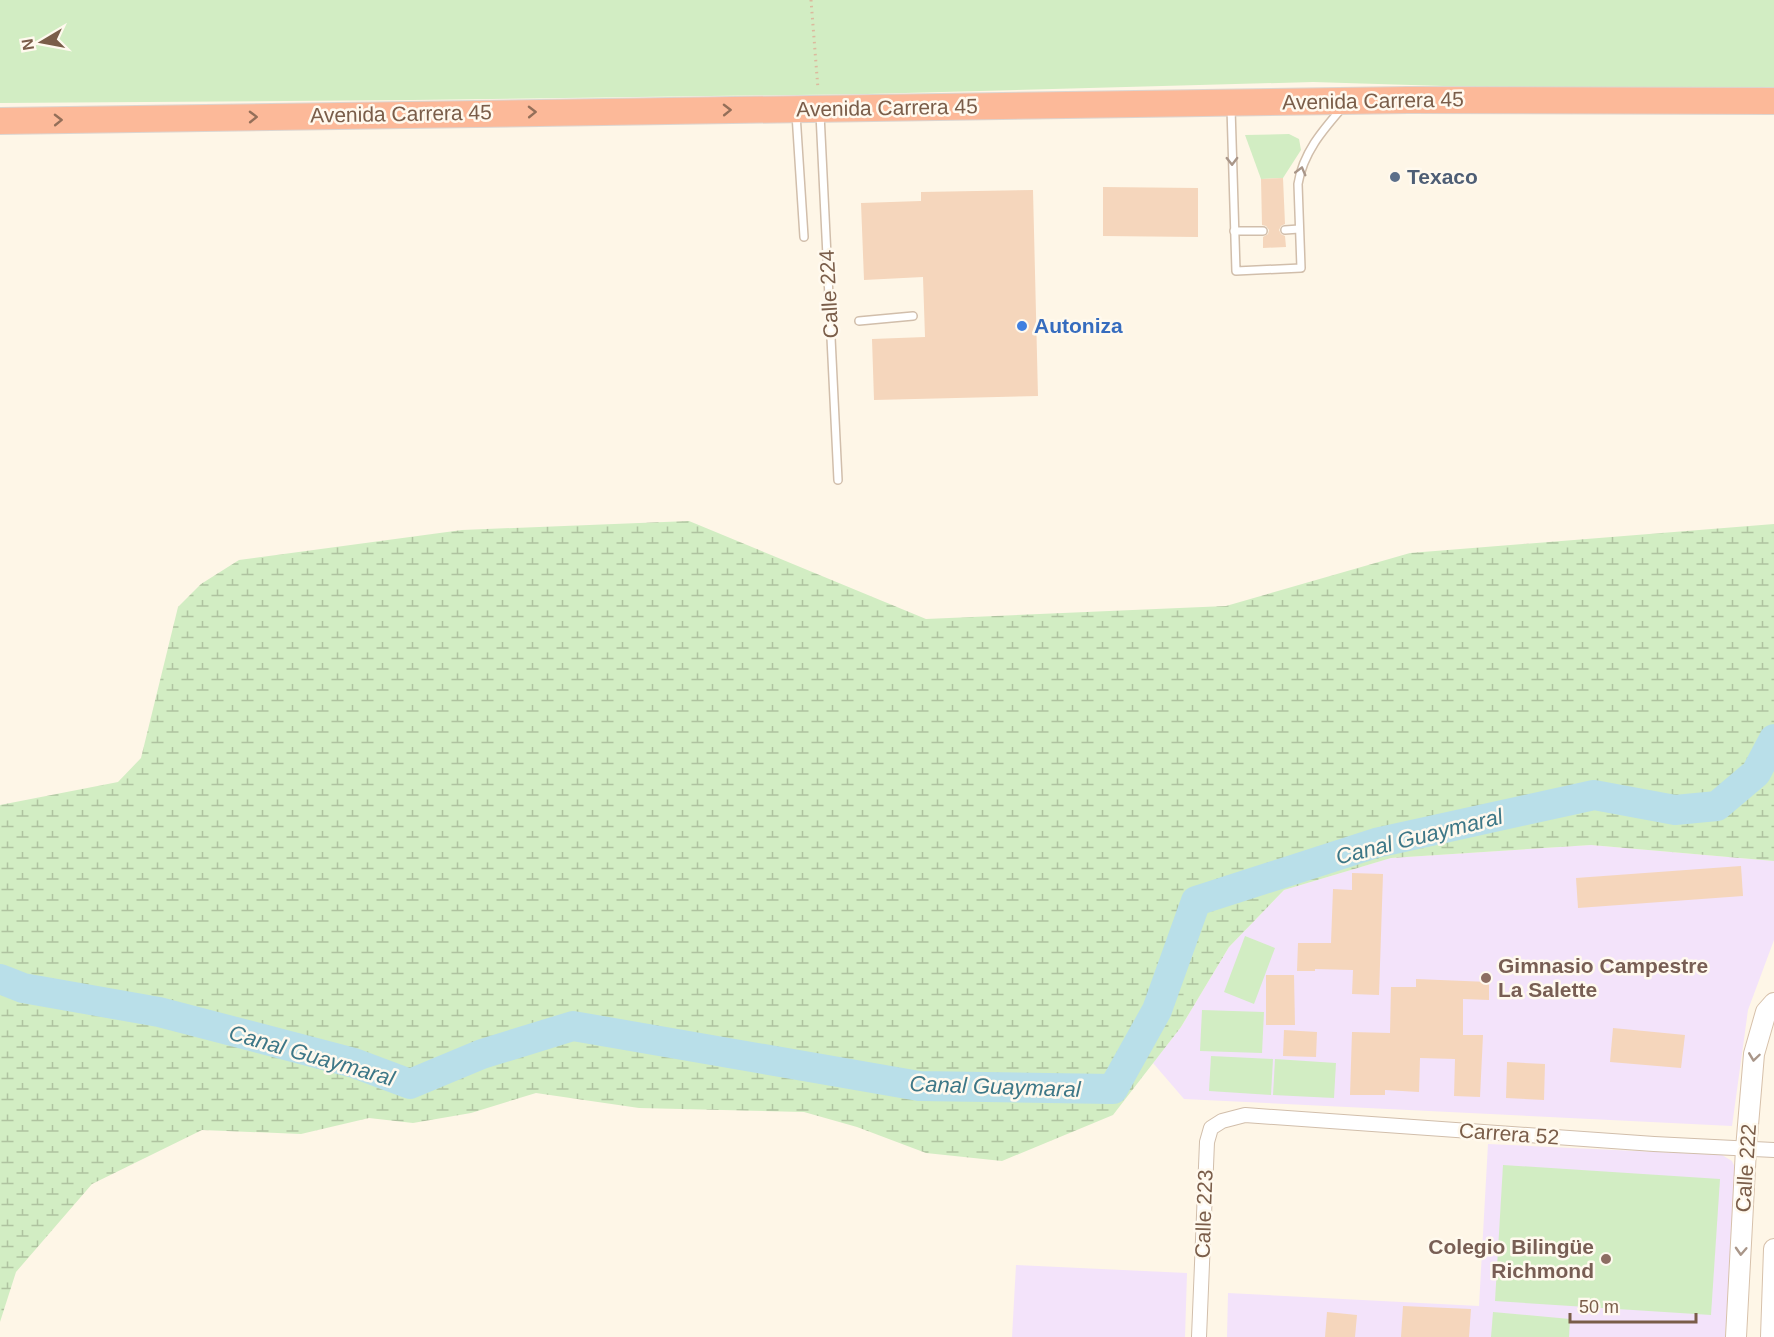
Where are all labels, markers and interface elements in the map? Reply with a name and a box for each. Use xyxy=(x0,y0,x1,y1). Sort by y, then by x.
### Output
north arrow xyxy=(12,12,72,72)
text: N xyxy=(18,37,37,52)
street label: Avenida Carrera 45 xyxy=(1282,87,1464,114)
street label: Avenida Carrera 45 xyxy=(796,94,978,121)
street label: Avenida Carrera 45 xyxy=(310,100,492,127)
one-way arrow xyxy=(723,104,732,116)
one-way arrow xyxy=(528,106,537,119)
one-way arrow xyxy=(249,111,258,123)
one-way arrow xyxy=(54,114,63,126)
one-way arrow xyxy=(1226,157,1238,166)
place label: Texaco xyxy=(1407,165,1478,188)
one-way arrow xyxy=(1294,166,1307,176)
marker: Texaco xyxy=(1388,170,1402,184)
street label: Calle 224 xyxy=(815,249,842,339)
place label: Autoniza xyxy=(1034,314,1123,337)
marker: Autoniza xyxy=(1015,319,1029,333)
water label: Canal Guaymaral xyxy=(1333,803,1506,869)
place label: Gimnasio Campestre La Salette xyxy=(1498,954,1708,1001)
marker: Gimnasio Campestre La Salette xyxy=(1479,971,1493,985)
water label: Canal Guaymaral xyxy=(226,1020,399,1091)
one-way arrow xyxy=(1749,1052,1761,1061)
water label: Canal Guaymaral xyxy=(909,1071,1082,1102)
street label: Carrera 52 xyxy=(1458,1119,1560,1148)
street label: Calle 222 xyxy=(1731,1123,1760,1213)
street label: Calle 223 xyxy=(1190,1169,1217,1259)
place label: Colegio Bilingüe Richmond xyxy=(1428,1235,1594,1282)
one-way arrow xyxy=(1734,1247,1747,1256)
marker: Colegio Bilingüe Richmond xyxy=(1599,1252,1613,1266)
scale bar xyxy=(1570,1286,1696,1324)
text: 50 m xyxy=(1579,1297,1619,1317)

